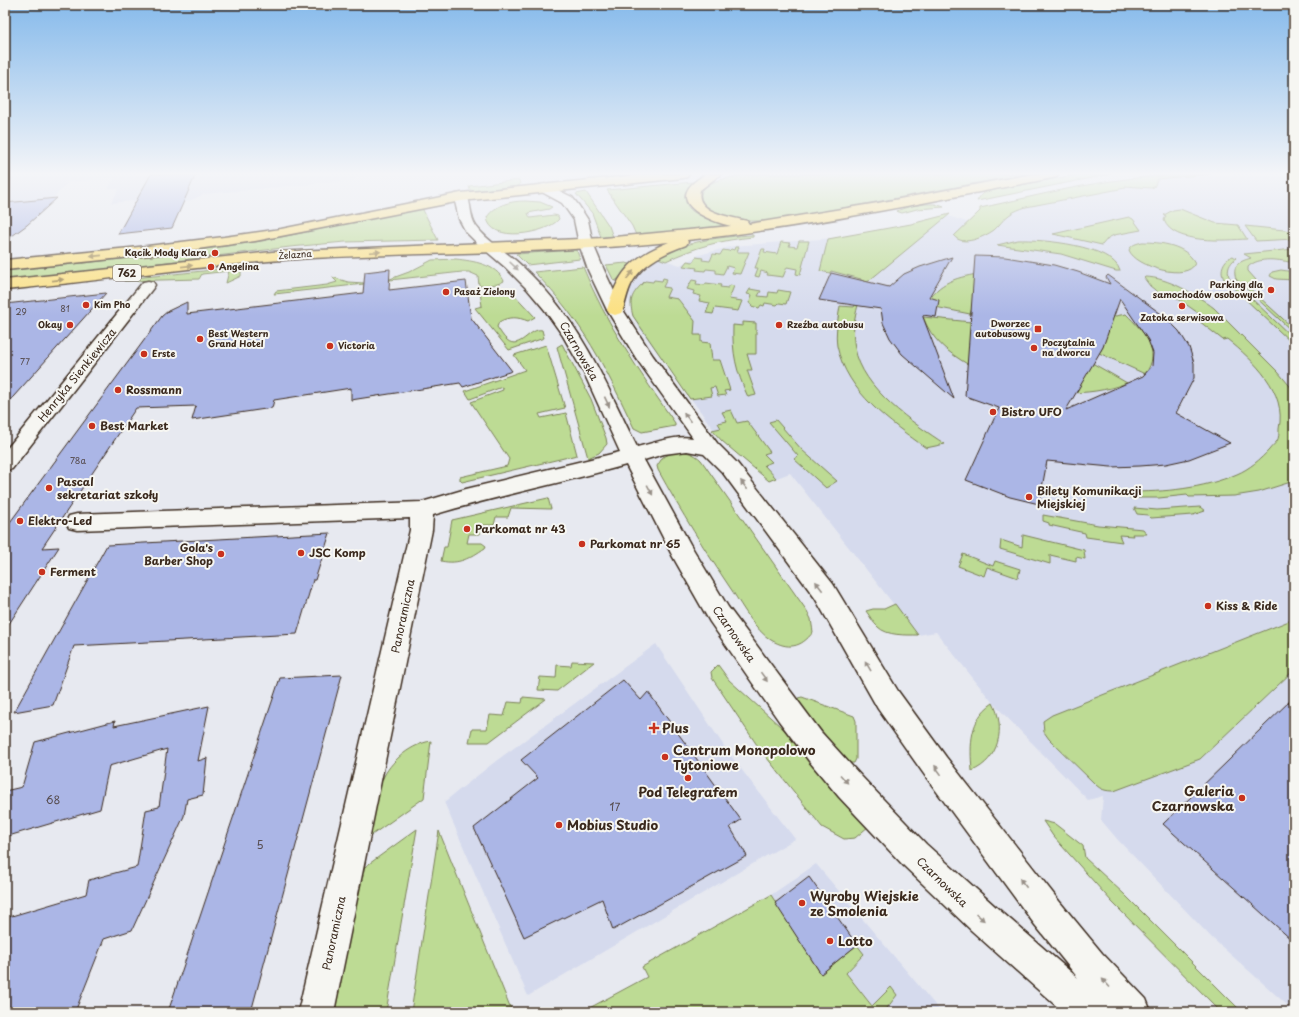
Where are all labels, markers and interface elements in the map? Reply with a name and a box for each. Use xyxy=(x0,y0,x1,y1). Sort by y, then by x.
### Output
place label: Kącik Mody Klara xyxy=(125,245,208,259)
street label: Żelazna xyxy=(278,246,313,262)
marker: Kącik Mody Klara xyxy=(210,248,220,258)
one-way arrow xyxy=(369,249,382,255)
one-way arrow xyxy=(90,253,102,259)
place label: Angelina xyxy=(219,259,260,273)
marker: Angelina xyxy=(206,262,216,272)
one-way arrow xyxy=(509,262,519,271)
one-way arrow xyxy=(181,263,193,269)
road number: 762 xyxy=(113,265,141,281)
one-way arrow xyxy=(625,269,634,280)
one-way arrow xyxy=(52,277,64,284)
place label: Parking dla samochodów osobowych xyxy=(1153,277,1264,301)
place label: Pasaż Zielony xyxy=(454,284,515,298)
marker: Parking dla samochodów osobowych xyxy=(1266,285,1276,295)
marker: Pasaż Zielony xyxy=(441,287,451,297)
place label: Kim Pho xyxy=(94,297,131,311)
marker: Kim Pho xyxy=(81,300,91,310)
house number: 81 xyxy=(60,301,70,315)
marker: Zatoka serwisowa xyxy=(1177,301,1187,311)
house number: 29 xyxy=(15,304,27,318)
place label: Zatoka serwisowa xyxy=(1140,310,1224,324)
place label: Dworzec autobusowy xyxy=(975,316,1030,340)
place label: Okay xyxy=(38,317,62,331)
place label: Rzeźba autobusu xyxy=(787,317,864,331)
street label: Czarnowska xyxy=(556,318,603,384)
marker: Okay xyxy=(65,320,75,330)
marker: Rzeźba autobusu xyxy=(774,320,784,330)
street label: Henryka Sienkiewicza xyxy=(33,324,120,425)
marker: Dworzec autobusowy xyxy=(1033,324,1043,334)
place label: Best Western Grand Hotel xyxy=(208,326,269,350)
marker: Best Western Grand Hotel xyxy=(195,334,205,344)
place label: Poczytalnia na dworcu xyxy=(1042,335,1096,359)
place label: Victoria xyxy=(338,338,376,352)
marker: Victoria xyxy=(325,341,335,351)
marker: Poczytalnia na dworcu xyxy=(1029,343,1039,353)
place label: Erste xyxy=(152,346,175,360)
marker: Erste xyxy=(139,349,149,359)
house number: 77 xyxy=(20,354,30,368)
place label: Rossmann xyxy=(126,381,182,398)
marker: Rossmann xyxy=(113,385,123,395)
one-way arrow xyxy=(604,397,610,408)
place label: Bistro UFO xyxy=(1001,403,1062,420)
marker: Bistro UFO xyxy=(988,407,998,417)
one-way arrow xyxy=(683,411,691,422)
place label: Best Market xyxy=(100,417,169,434)
marker: Best Market xyxy=(87,421,97,431)
house number: 78a xyxy=(70,453,86,467)
place label: Pascal sekretariat szkoły xyxy=(57,473,158,503)
one-way arrow xyxy=(740,480,748,491)
place label: Bilety Komunikacji Miejskiej xyxy=(1037,482,1141,512)
marker: Pascal sekretariat szkoły xyxy=(44,483,54,493)
one-way arrow xyxy=(647,484,653,496)
marker: Bilety Komunikacji Miejskiej xyxy=(1024,492,1034,502)
place label: Elektro-Led xyxy=(28,512,92,529)
marker: Elektro-Led xyxy=(15,516,25,526)
place label: Parkomat nr 43 xyxy=(475,520,565,537)
marker: Parkomat nr 43 xyxy=(462,524,472,534)
place label: Parkomat nr 65 xyxy=(590,535,681,552)
place label: Gola's Barber Shop xyxy=(144,539,213,569)
marker: Parkomat nr 65 xyxy=(577,539,587,549)
place label: JSC Komp xyxy=(309,544,366,561)
marker: JSC Komp xyxy=(296,548,306,558)
marker: Gola's Barber Shop xyxy=(216,549,226,559)
place label: Ferment xyxy=(50,563,96,580)
marker: Ferment xyxy=(37,567,47,577)
street label: Panoramiczna xyxy=(386,577,419,654)
one-way arrow xyxy=(815,580,824,591)
place label: Kiss & Ride xyxy=(1216,597,1277,614)
marker: Kiss & Ride xyxy=(1203,601,1213,611)
street label: Czarnowska xyxy=(709,602,760,666)
one-way arrow xyxy=(864,661,872,671)
one-way arrow xyxy=(760,671,768,682)
place label: Plus xyxy=(662,718,689,737)
marker: Plus xyxy=(649,723,659,733)
place label: Centrum Monopolowo Tytoniowe xyxy=(673,740,816,774)
marker: Centrum Monopolowo Tytoniowe xyxy=(660,752,670,762)
one-way arrow xyxy=(934,765,942,776)
marker: Pod Telegrafem xyxy=(683,773,693,783)
one-way arrow xyxy=(839,774,849,784)
place label: Galeria Czarnowska xyxy=(1152,781,1234,815)
place label: Pod Telegrafem xyxy=(638,782,738,801)
house number: 68 xyxy=(46,791,60,808)
marker: Galeria Czarnowska xyxy=(1237,793,1247,803)
house number: 17 xyxy=(610,798,621,815)
place label: Mobius Studio xyxy=(567,815,658,834)
marker: Mobius Studio xyxy=(554,820,564,830)
house number: 5 xyxy=(256,836,264,853)
street label: Czarnowska xyxy=(913,853,972,911)
one-way arrow xyxy=(1019,878,1028,889)
place label: Wyroby Wiejskie ze Smolenia xyxy=(810,886,919,920)
street label: Panoramiczna xyxy=(317,894,350,971)
marker: Wyroby Wiejskie ze Smolenia xyxy=(797,898,807,908)
one-way arrow xyxy=(975,913,985,922)
place label: Lotto xyxy=(838,931,873,950)
marker: Lotto xyxy=(825,936,835,946)
one-way arrow xyxy=(1102,978,1111,988)

